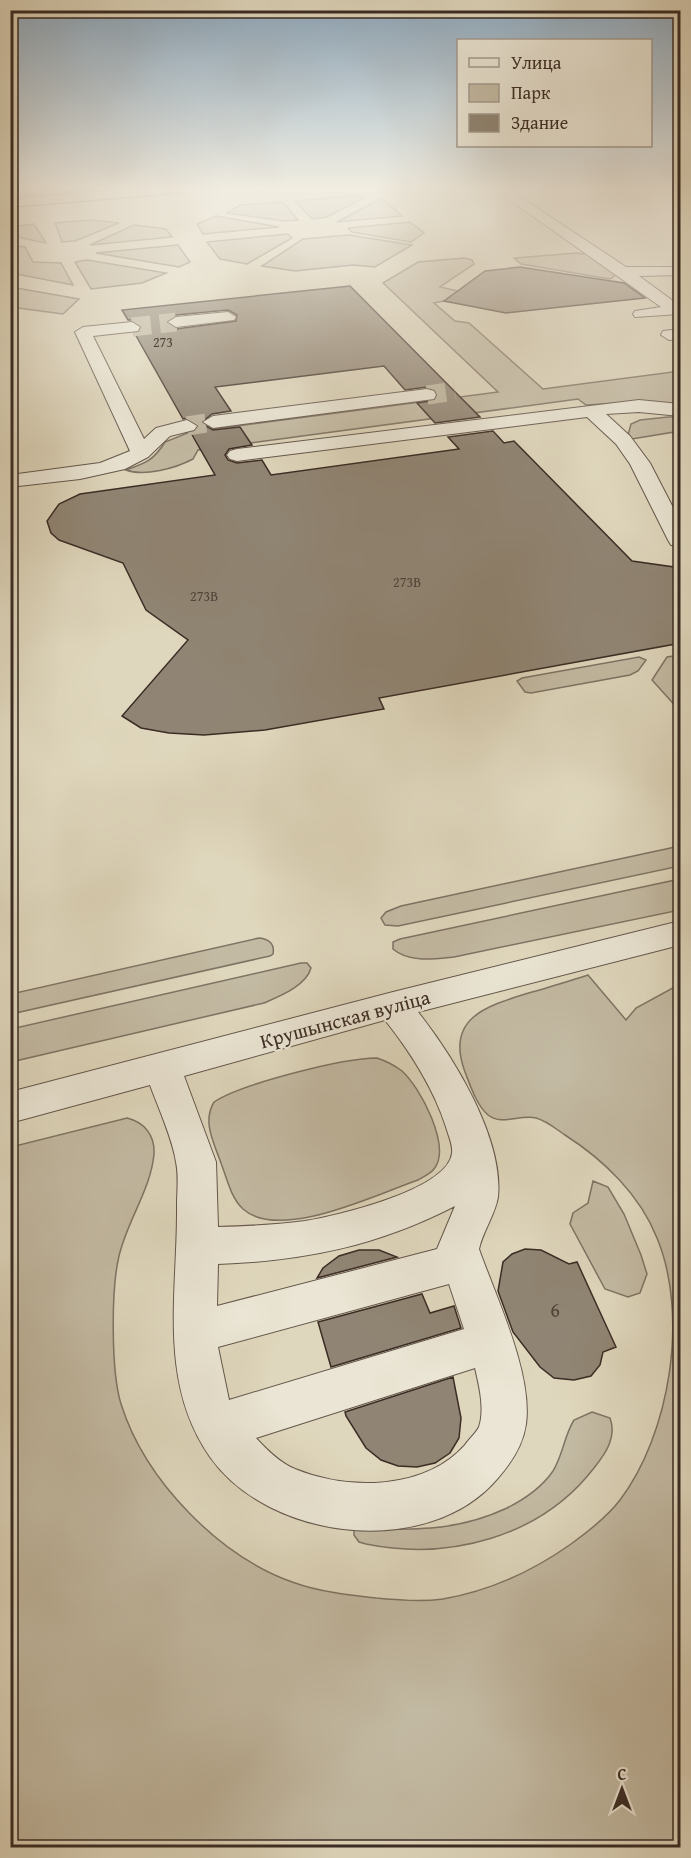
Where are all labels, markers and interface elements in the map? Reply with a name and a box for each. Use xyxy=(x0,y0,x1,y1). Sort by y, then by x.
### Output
legend xyxy=(457,39,652,147)
text: Улица xyxy=(511,49,562,76)
text: Парк xyxy=(511,79,551,106)
text: Здание xyxy=(511,109,568,136)
house number: 273 xyxy=(153,332,173,352)
house number: 273В xyxy=(393,572,421,592)
house number: 273В xyxy=(190,586,218,606)
street label: Крушынская вуліца xyxy=(257,982,434,1055)
house number: 6 xyxy=(550,1295,560,1324)
north arrow xyxy=(592,1759,652,1819)
text: С xyxy=(617,1762,627,1786)

